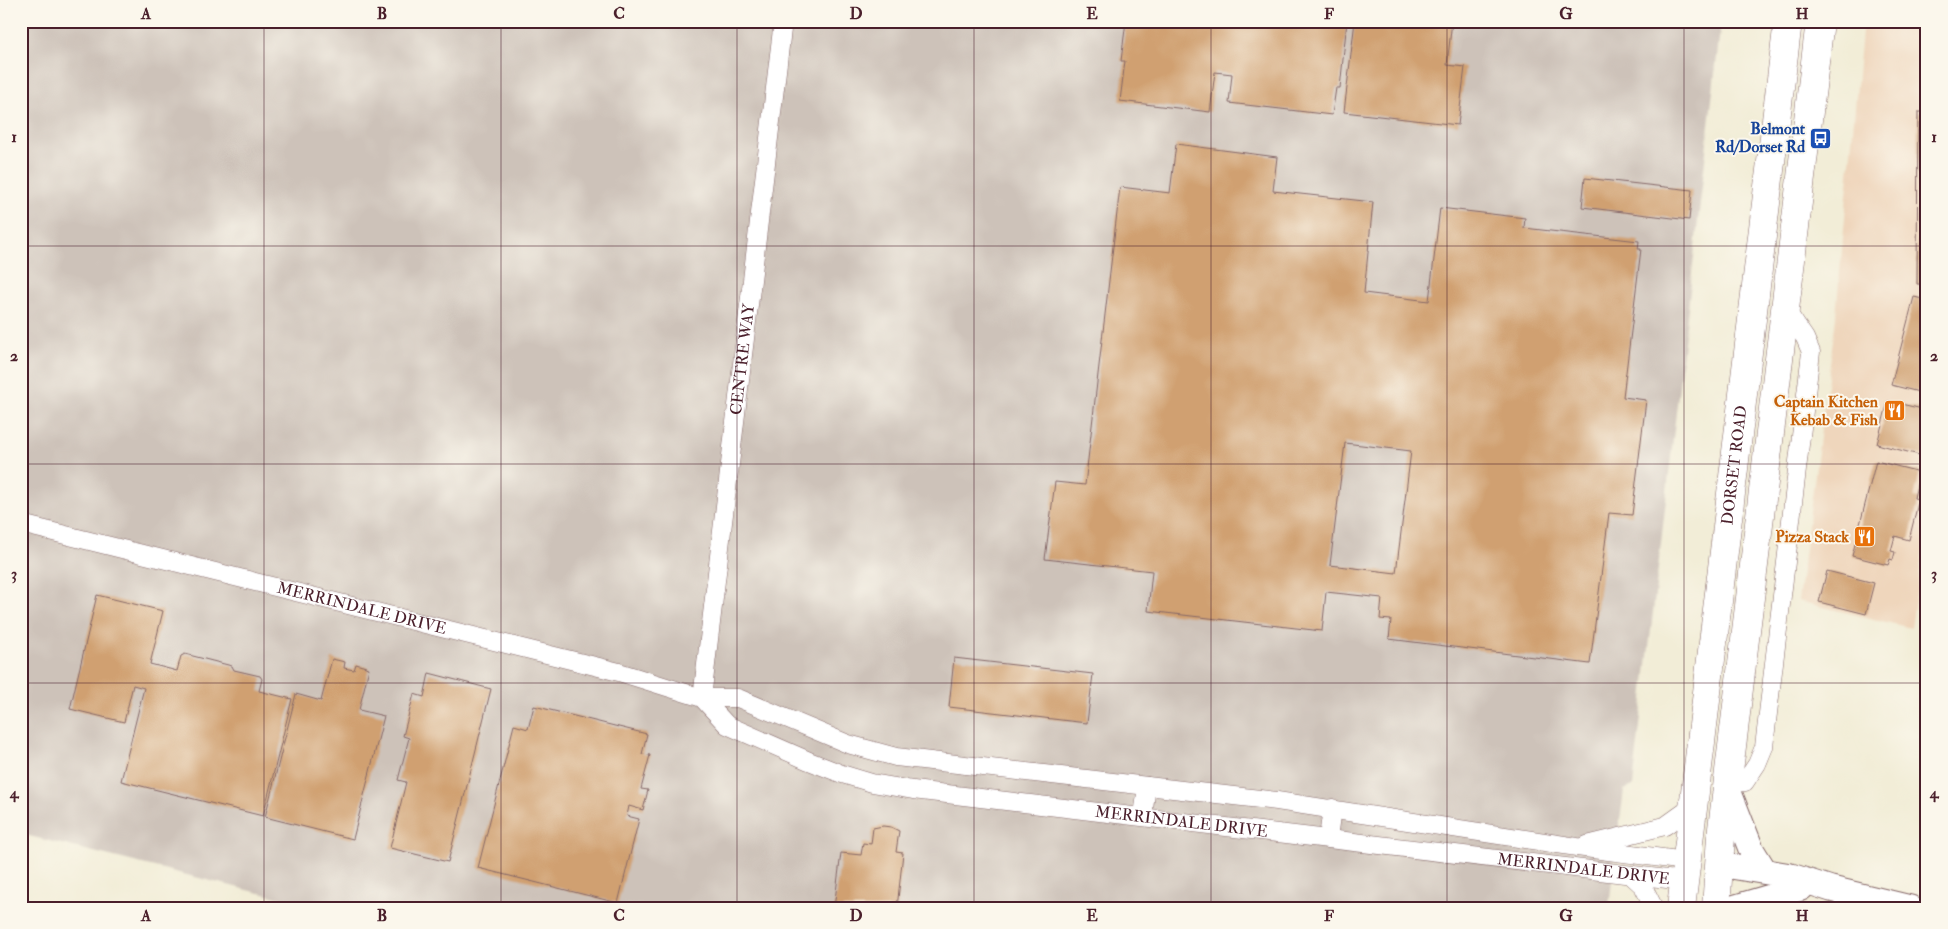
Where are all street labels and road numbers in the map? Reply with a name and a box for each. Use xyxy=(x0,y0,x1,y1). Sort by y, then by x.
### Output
street label: CENTRE WAY xyxy=(726,302,759,416)
street label: DORSET ROAD xyxy=(1717,404,1752,526)
street label: MERRINDALE DRIVE xyxy=(275,578,448,639)
street label: MERRINDALE DRIVE xyxy=(1094,802,1269,842)
street label: MERRINDALE DRIVE xyxy=(1496,849,1671,889)

